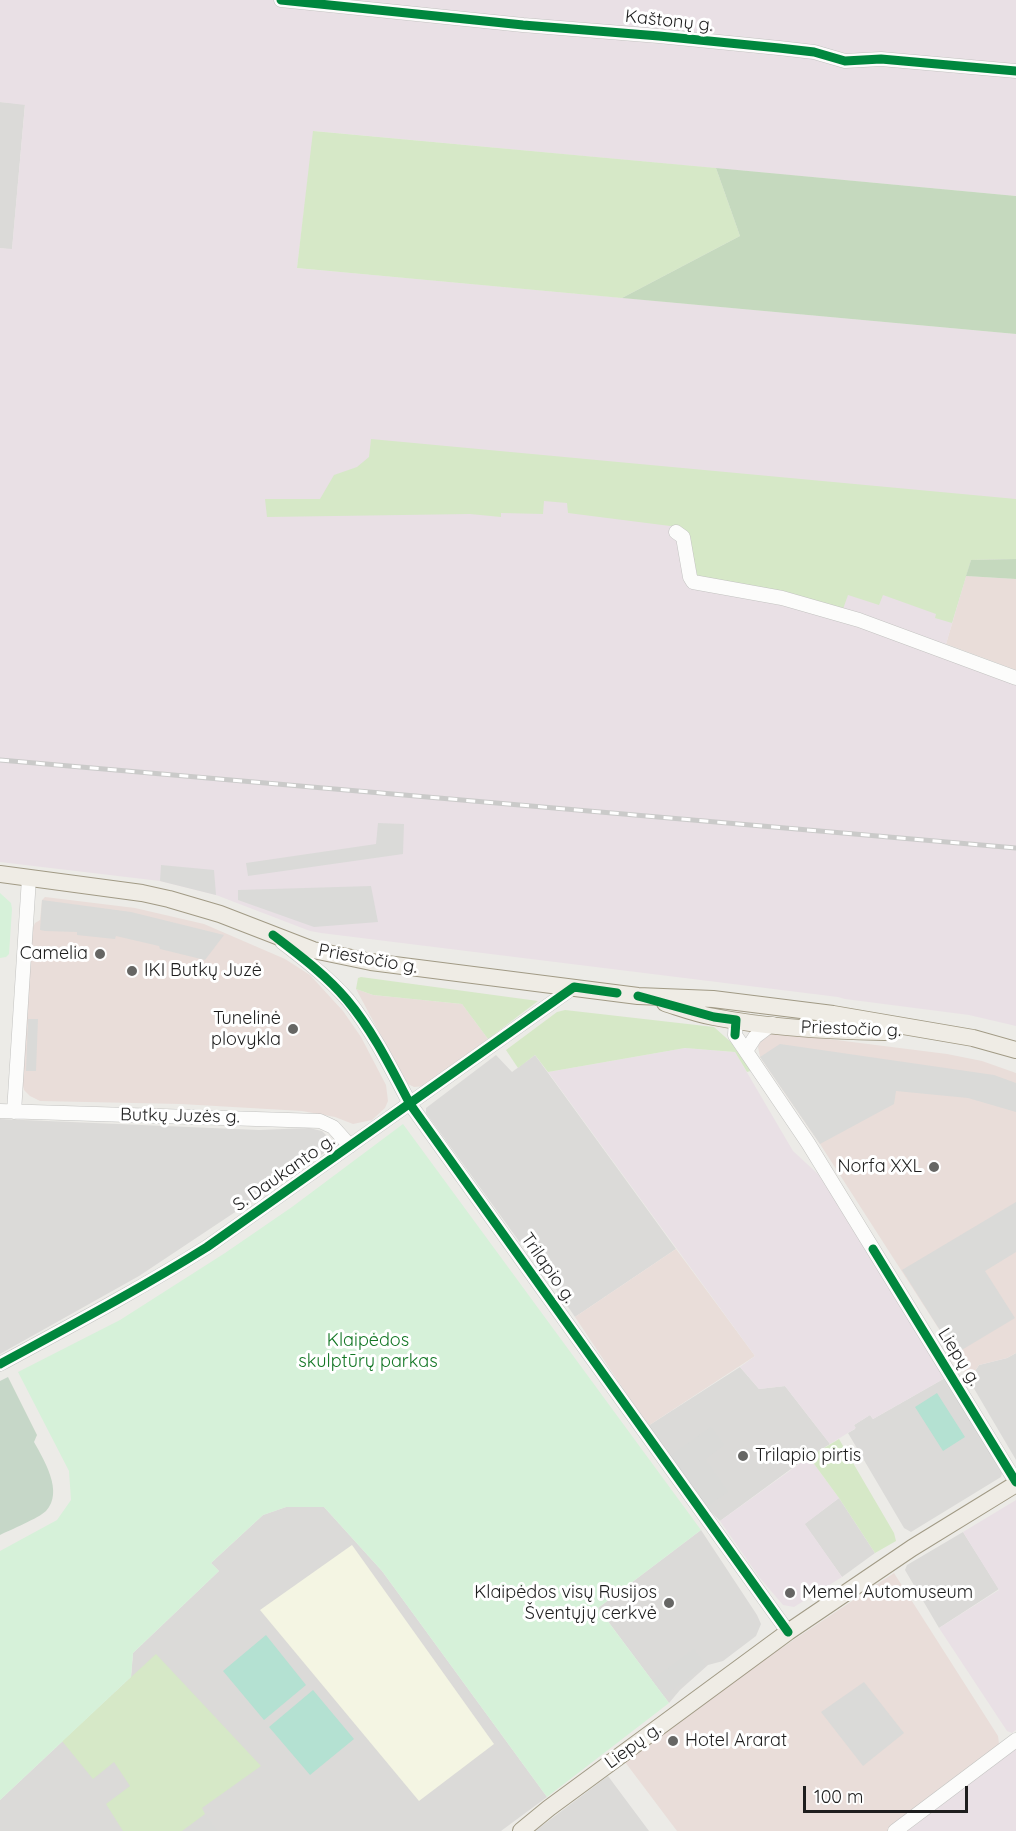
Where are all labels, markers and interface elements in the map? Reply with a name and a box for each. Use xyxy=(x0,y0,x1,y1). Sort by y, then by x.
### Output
street label: Kaštonų g. xyxy=(624,6,714,36)
street label: Priestočio g. xyxy=(317,940,419,978)
place label: Camelia xyxy=(20,943,88,965)
marker: Camelia xyxy=(93,947,107,961)
place label: IKI Butkų Juzė xyxy=(144,960,262,982)
marker: IKI Butkų Juzė xyxy=(125,964,139,978)
place label: Tunelinė plovykla xyxy=(211,1008,281,1050)
street label: Priestočio g. xyxy=(800,1016,902,1042)
marker: Tunelinė plovykla xyxy=(286,1022,300,1036)
street label: Butkų Juzės g. xyxy=(120,1104,240,1128)
street label: S. Daukanto g. xyxy=(229,1130,339,1216)
place label: Norfa XXL xyxy=(837,1156,922,1178)
marker: Norfa XXL xyxy=(927,1160,941,1174)
street label: Trilapio g. xyxy=(516,1229,580,1307)
street label: Liepų g. xyxy=(933,1324,985,1390)
park label: Klaipėdos skulptūrų parkas xyxy=(298,1330,438,1372)
place label: Trilapio pirtis xyxy=(755,1445,861,1467)
marker: Trilapio pirtis xyxy=(736,1449,750,1463)
place label: Klaipėdos visų Rusijos Šventųjų cerkvė xyxy=(474,1582,657,1624)
place label: Memel Automuseum xyxy=(802,1582,973,1604)
marker: Memel Automuseum xyxy=(783,1586,797,1600)
marker: Klaipėdos visų Rusijos Šventųjų cerkvė xyxy=(662,1596,676,1610)
street label: Liepų g. xyxy=(601,1718,665,1774)
place label: Hotel Ararat xyxy=(685,1730,787,1752)
marker: Hotel Ararat xyxy=(666,1734,680,1748)
scale bar xyxy=(806,1774,971,1812)
text: 100 m xyxy=(814,1785,863,1808)

